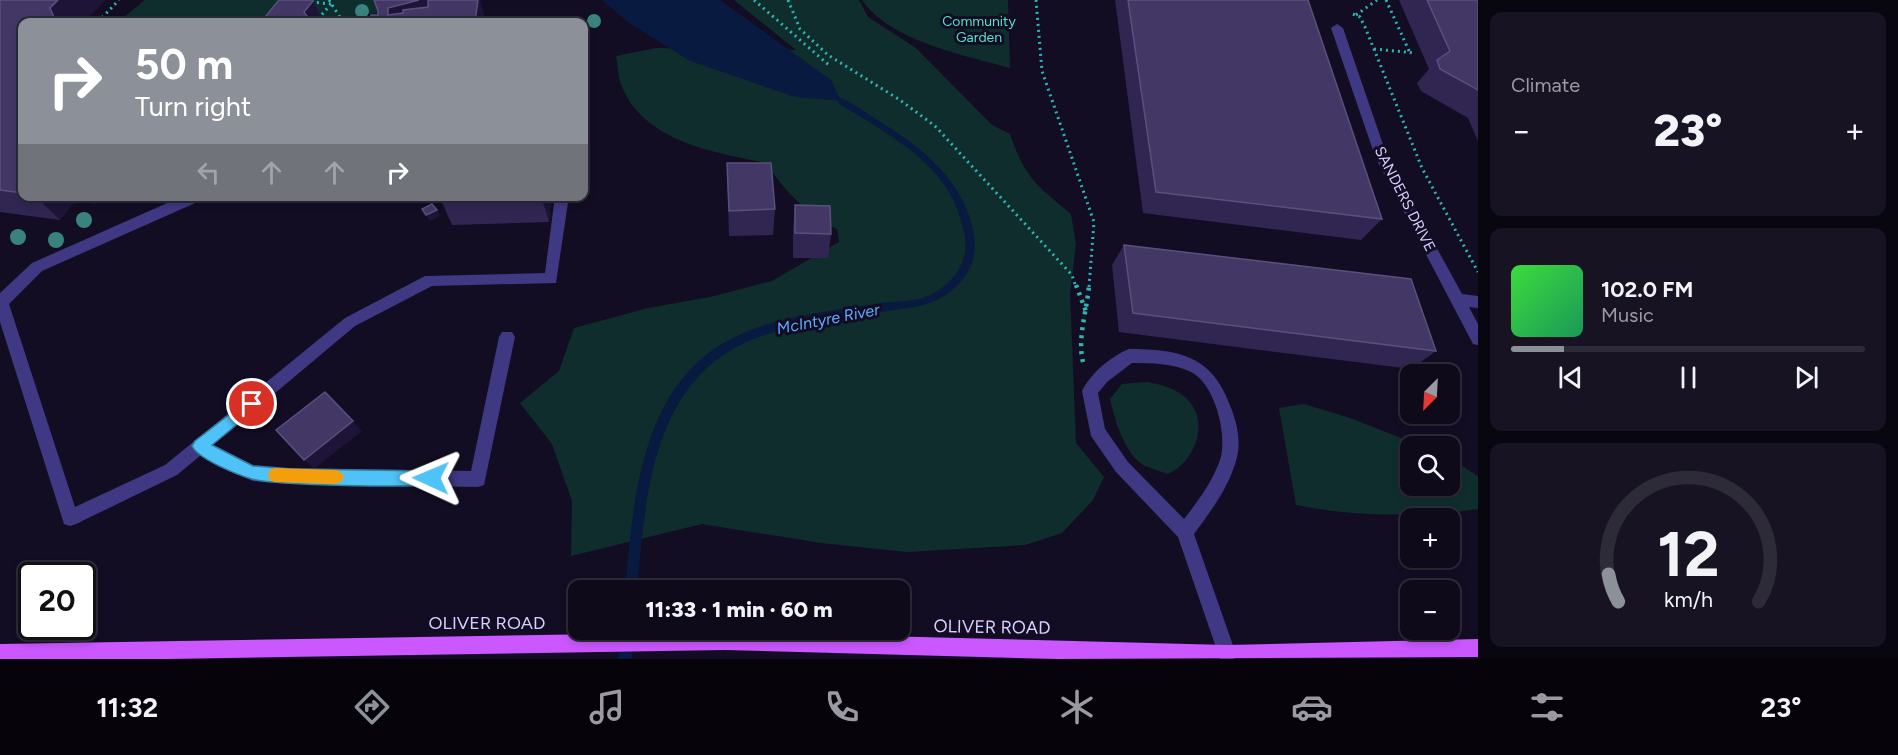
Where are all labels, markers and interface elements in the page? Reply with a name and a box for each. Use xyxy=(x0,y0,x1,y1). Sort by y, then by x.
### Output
park label: Community Garden xyxy=(942,13,1016,46)
text: 50 m xyxy=(135,39,233,90)
icon: right xyxy=(36,42,114,120)
text: Climate xyxy=(1511,73,1580,97)
text: Turn right xyxy=(135,90,251,123)
text: 23° xyxy=(1654,103,1722,157)
text: − xyxy=(1511,111,1532,150)
text: + xyxy=(1844,111,1865,150)
street label: SANDERS DRIVE xyxy=(1371,143,1439,255)
icon: left xyxy=(192,156,225,189)
icon: ahead xyxy=(255,156,288,189)
icon: ahead xyxy=(318,156,351,189)
icon: right xyxy=(381,156,414,189)
text: 102.0 FM xyxy=(1601,276,1693,303)
water label: McIntyre River xyxy=(775,300,882,338)
text: Music xyxy=(1601,303,1654,327)
icon: previous xyxy=(1554,361,1587,394)
icon: pause xyxy=(1672,361,1705,394)
icon: next xyxy=(1790,361,1823,394)
north arrow xyxy=(1400,364,1460,424)
map controls xyxy=(1400,364,1460,640)
pin xyxy=(226,378,277,429)
icon: arrive xyxy=(235,387,268,420)
button: search xyxy=(1400,436,1460,496)
position arrow xyxy=(399,446,463,510)
button: + xyxy=(1400,508,1460,568)
text: 12 xyxy=(1657,517,1719,592)
speed limit sign: 20 xyxy=(18,562,96,640)
button: − xyxy=(1400,580,1460,640)
text: km/h xyxy=(1664,588,1712,613)
text: 11:33 · 1 min · 60 m xyxy=(645,596,833,623)
street label: OLIVER ROAD xyxy=(429,612,545,634)
street label: OLIVER ROAD xyxy=(933,615,1051,639)
icon: directions xyxy=(351,686,393,728)
icon: music xyxy=(586,686,628,728)
icon: phone xyxy=(821,686,863,728)
icon: climate xyxy=(1056,686,1098,728)
icon: car xyxy=(1291,686,1333,728)
icon: filters xyxy=(1526,686,1568,728)
text: 11:32 xyxy=(96,691,158,724)
text: 23° xyxy=(1761,691,1801,724)

